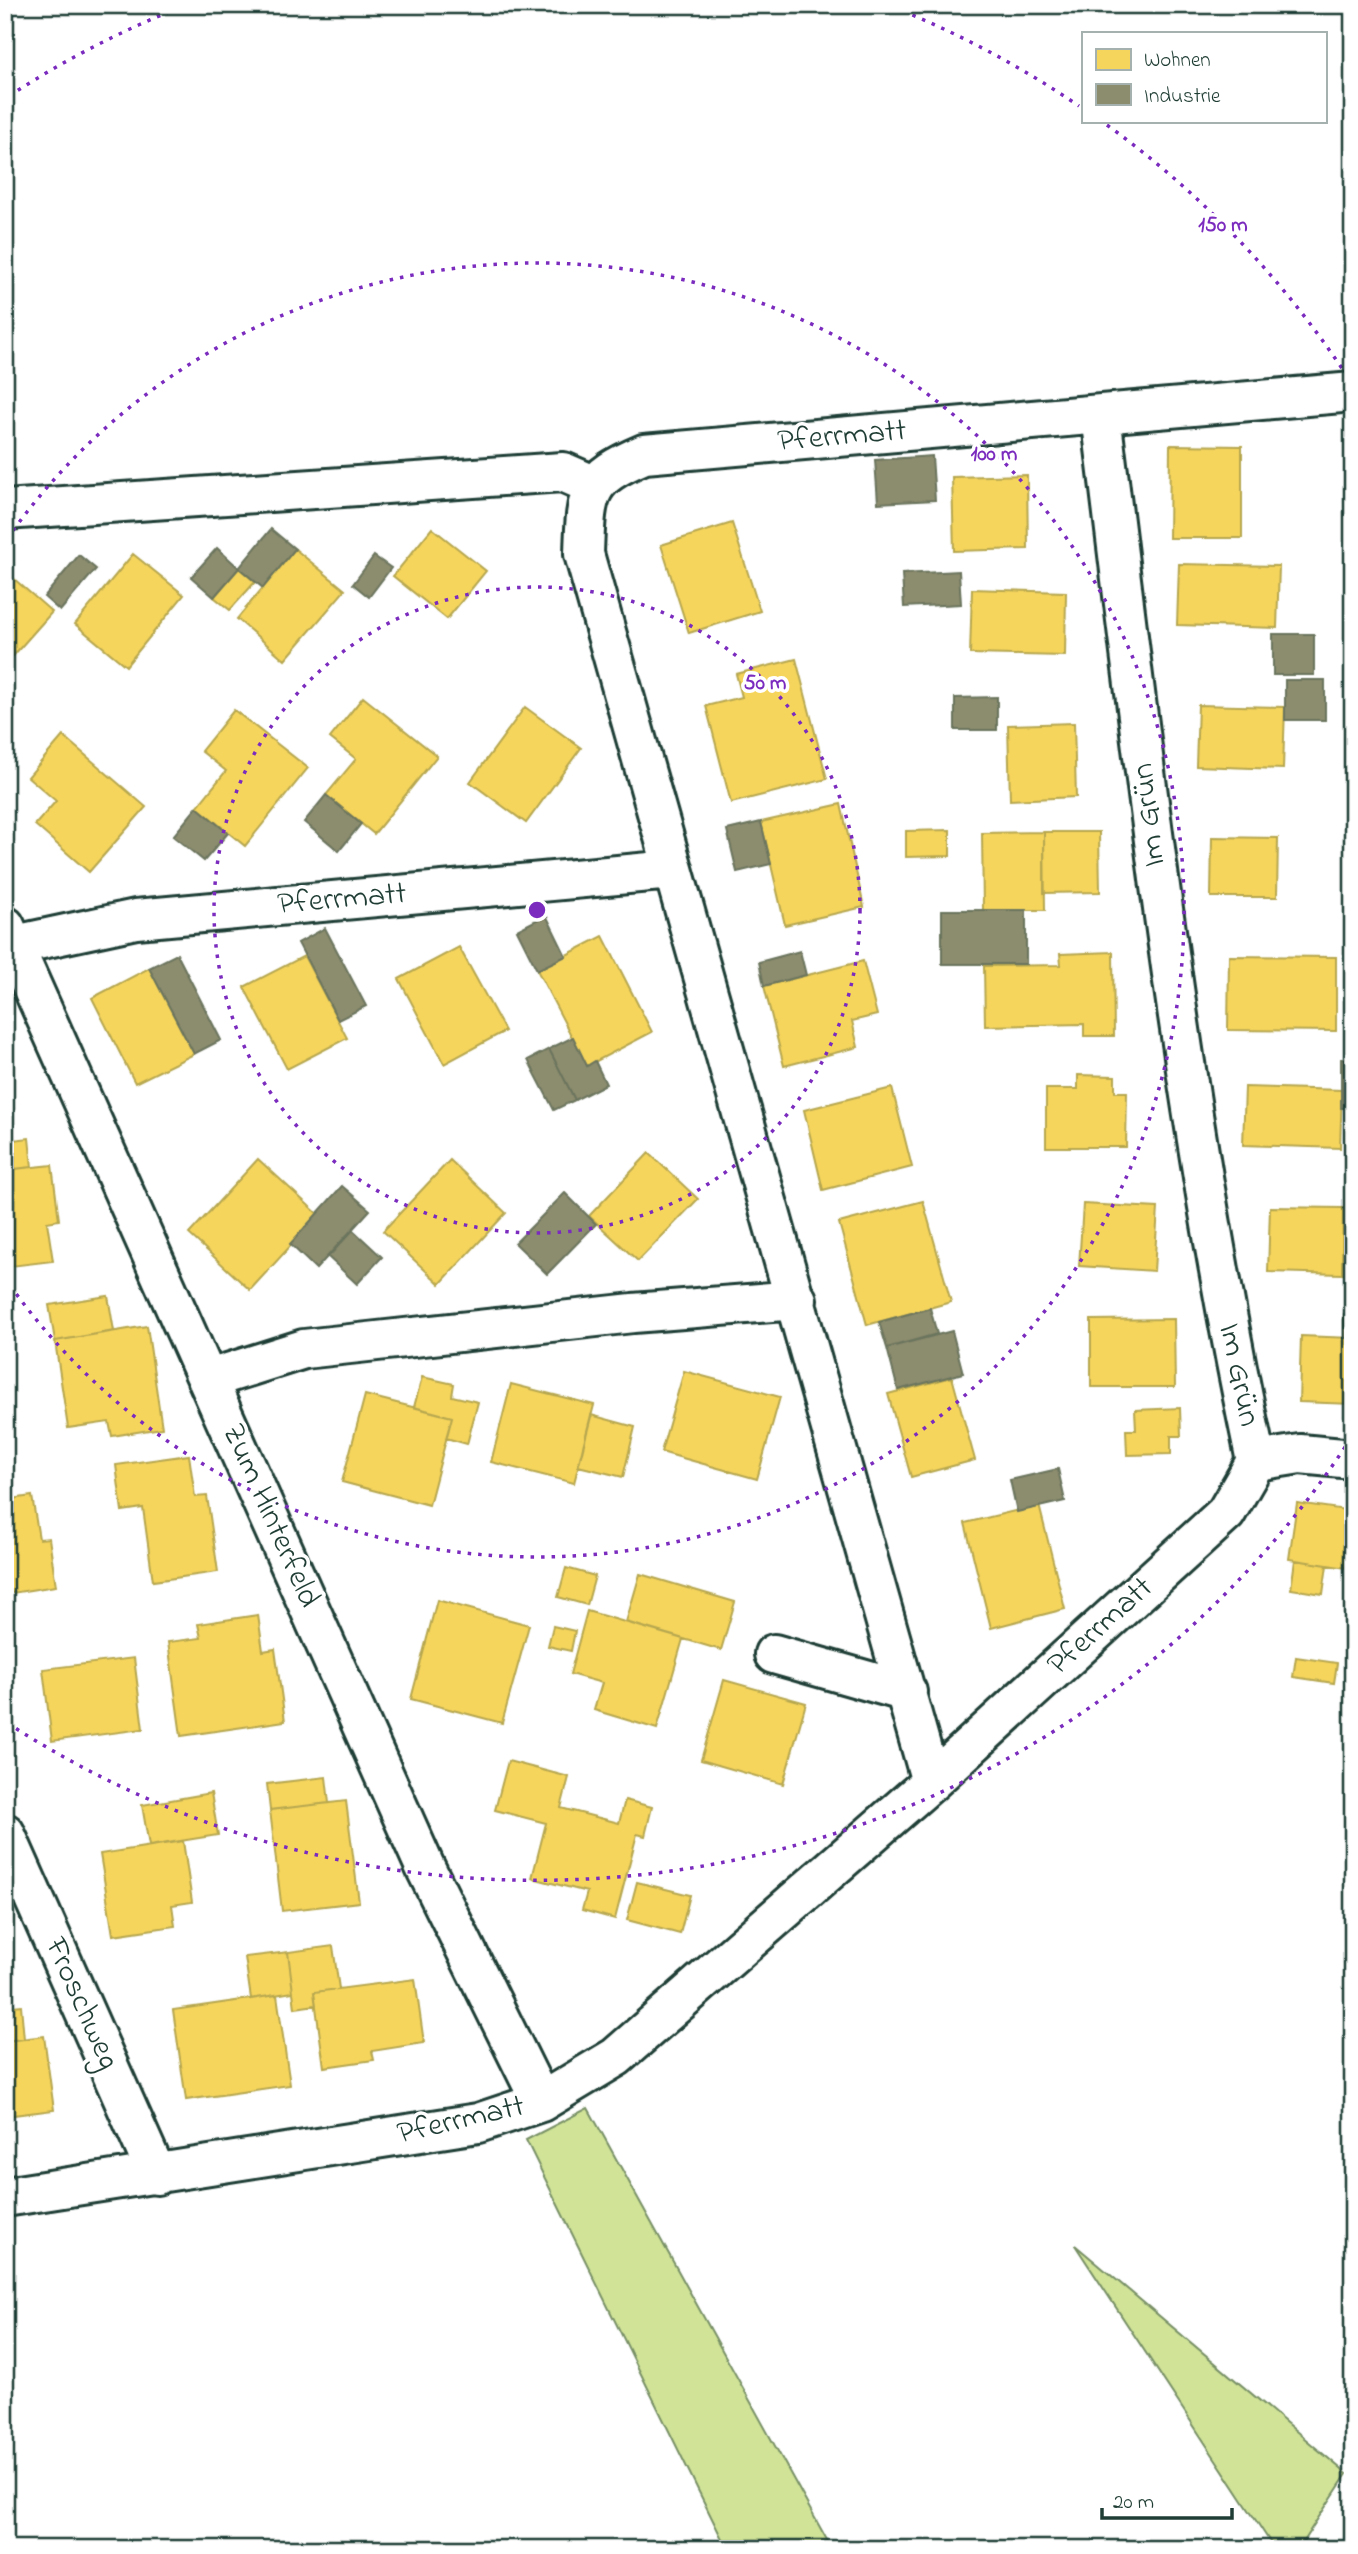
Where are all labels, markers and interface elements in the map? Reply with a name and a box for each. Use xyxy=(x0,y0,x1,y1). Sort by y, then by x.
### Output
legend xyxy=(1082,32,1326,122)
text: Wohnen xyxy=(1144,46,1211,76)
text: Industrie xyxy=(1144,82,1221,112)
text: 150 m xyxy=(1198,211,1248,241)
street label: Pferrmatt xyxy=(776,408,909,466)
text: 100 m xyxy=(971,440,1017,470)
text: 50 m xyxy=(744,669,786,699)
street label: Im Grün xyxy=(1120,760,1180,870)
street label: Pferrmatt xyxy=(276,871,409,929)
centre of rings xyxy=(525,898,549,922)
street label: Im Grün xyxy=(1204,1319,1272,1431)
street label: Zum Hinterfeld xyxy=(208,1417,332,1616)
street label: Pferrmatt xyxy=(1037,1566,1165,1688)
street label: Froschweg xyxy=(31,1930,131,2078)
street label: Pferrmatt xyxy=(393,2084,529,2158)
scale bar xyxy=(1102,2477,1232,2521)
text: 20 m xyxy=(1113,2488,1154,2518)

